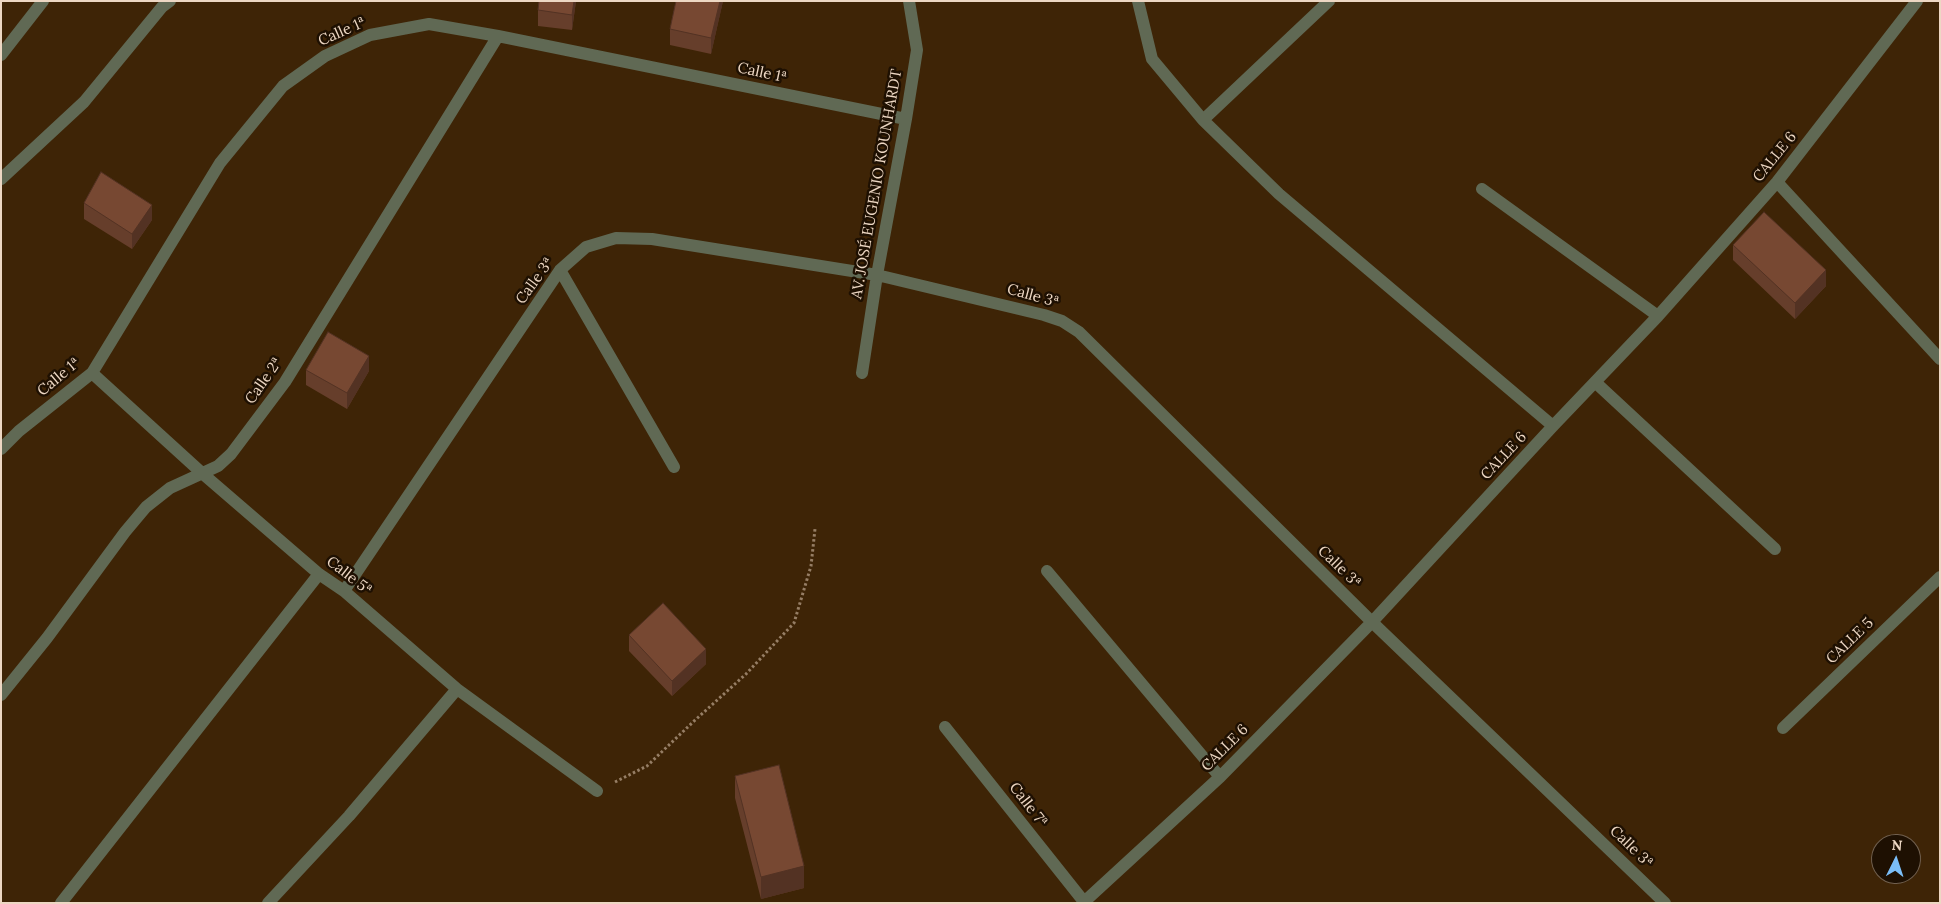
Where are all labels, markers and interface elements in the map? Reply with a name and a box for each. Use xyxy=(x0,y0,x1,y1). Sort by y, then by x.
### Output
street label: Calle 1ª xyxy=(315,14,369,50)
street label: Calle 1ª xyxy=(736,59,788,87)
street label: AV. JOSÉ EUGENIO KOUNHARDT xyxy=(848,68,906,300)
street label: CALLE 6 xyxy=(1749,128,1801,186)
street label: Calle 3ª xyxy=(512,254,558,308)
street label: Calle 3ª xyxy=(1005,280,1061,312)
street label: Calle 1ª xyxy=(34,354,84,400)
street label: Calle 2ª xyxy=(242,354,286,408)
street label: CALLE 6 xyxy=(1477,428,1531,484)
street label: Calle 3ª xyxy=(1314,542,1364,592)
street label: Calle 5ª xyxy=(323,553,375,599)
street label: CALLE 5 xyxy=(1823,614,1877,668)
street label: CALLE 6 xyxy=(1198,721,1252,775)
street label: Calle 7ª xyxy=(1005,779,1051,831)
street label: Calle 3ª xyxy=(1606,822,1656,872)
north arrow xyxy=(1871,834,1921,884)
text: N xyxy=(1891,836,1903,854)

